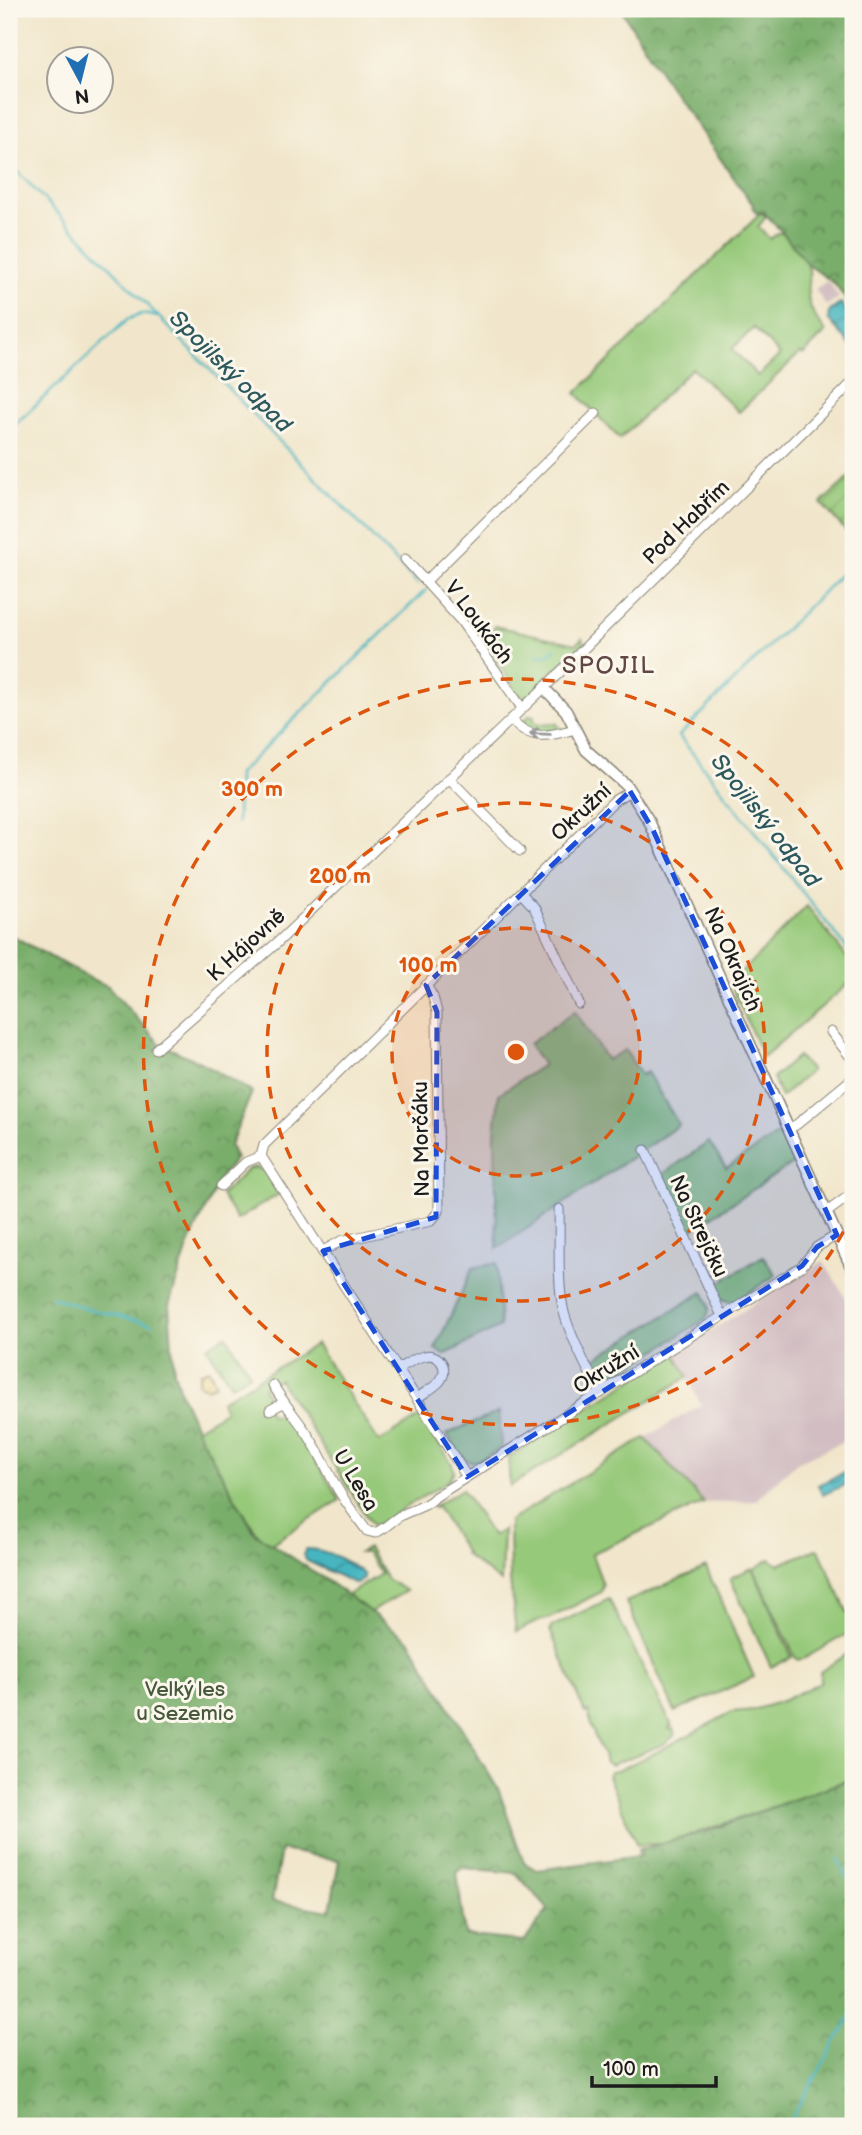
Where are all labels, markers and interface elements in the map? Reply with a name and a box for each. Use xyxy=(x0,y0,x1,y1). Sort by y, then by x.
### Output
north arrow xyxy=(46,46,116,116)
text: N xyxy=(73,83,90,108)
water label: Spojilský odpad xyxy=(163,305,298,439)
street label: Pod Habřím xyxy=(638,475,735,570)
street label: V Loukách xyxy=(439,576,518,669)
district label: SPOJIL xyxy=(562,651,656,680)
one-way arrow xyxy=(529,727,552,740)
water label: Spojilský odpad xyxy=(704,748,827,894)
text: 300 m xyxy=(221,777,283,802)
street label: Okružní xyxy=(546,778,617,846)
text: 200 m xyxy=(309,864,371,889)
street label: K Hájovně xyxy=(202,903,291,987)
street label: Na Okrajích xyxy=(698,903,767,1015)
text: 100 m xyxy=(399,953,457,978)
centre of rings xyxy=(504,1040,528,1064)
street label: Na Morčáku xyxy=(408,1081,435,1197)
street label: Na Strejčku xyxy=(664,1171,733,1281)
street label: Okružní xyxy=(569,1339,645,1399)
street label: U Lesa xyxy=(328,1445,384,1516)
park label: Velký les u Sezemic xyxy=(136,1677,234,1726)
scale bar xyxy=(592,2044,717,2088)
text: 100 m xyxy=(603,2057,659,2082)

